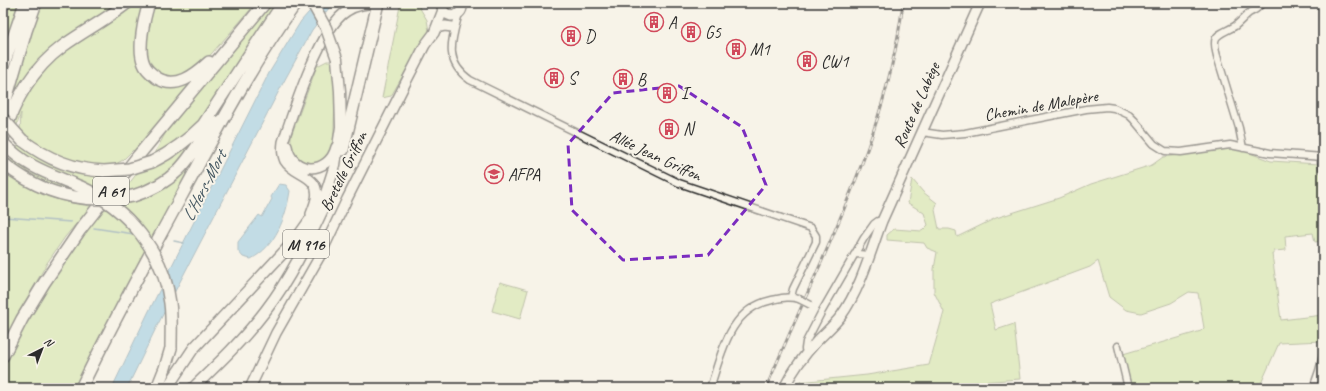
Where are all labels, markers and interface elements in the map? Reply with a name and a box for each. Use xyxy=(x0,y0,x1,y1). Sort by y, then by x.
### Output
building icon: A xyxy=(643,11,665,33)
place label: A xyxy=(668,12,678,33)
building icon: G5 xyxy=(680,21,702,43)
place label: G5 xyxy=(705,22,722,43)
building icon: D xyxy=(560,25,582,47)
place label: D xyxy=(585,26,597,47)
building icon: M1 xyxy=(725,38,747,60)
place label: M1 xyxy=(750,39,771,60)
building icon: CW1 xyxy=(796,50,818,72)
place label: CW1 xyxy=(821,51,850,72)
street label: Route de Labège xyxy=(888,58,945,151)
building icon: S xyxy=(543,67,565,89)
place label: S xyxy=(568,68,580,89)
building icon: B xyxy=(612,68,634,90)
place label: B xyxy=(637,69,647,90)
building icon: I xyxy=(656,82,678,104)
place label: I xyxy=(681,83,692,104)
street label: Chemin de Malepère xyxy=(983,85,1101,126)
building icon: N xyxy=(658,118,680,140)
place label: N xyxy=(683,119,696,140)
street label: Allée Jean Griffon xyxy=(607,125,706,186)
street label: Bretelle Griffon xyxy=(315,126,372,215)
water label: L'Hers-Mort xyxy=(177,144,233,225)
school or university icon: AFPA xyxy=(483,163,505,185)
place label: AFPA xyxy=(508,164,541,185)
road number: A 61 xyxy=(93,177,129,205)
road number: M 916 xyxy=(283,230,329,258)
north arrow xyxy=(22,329,62,369)
text: N xyxy=(41,334,58,351)

